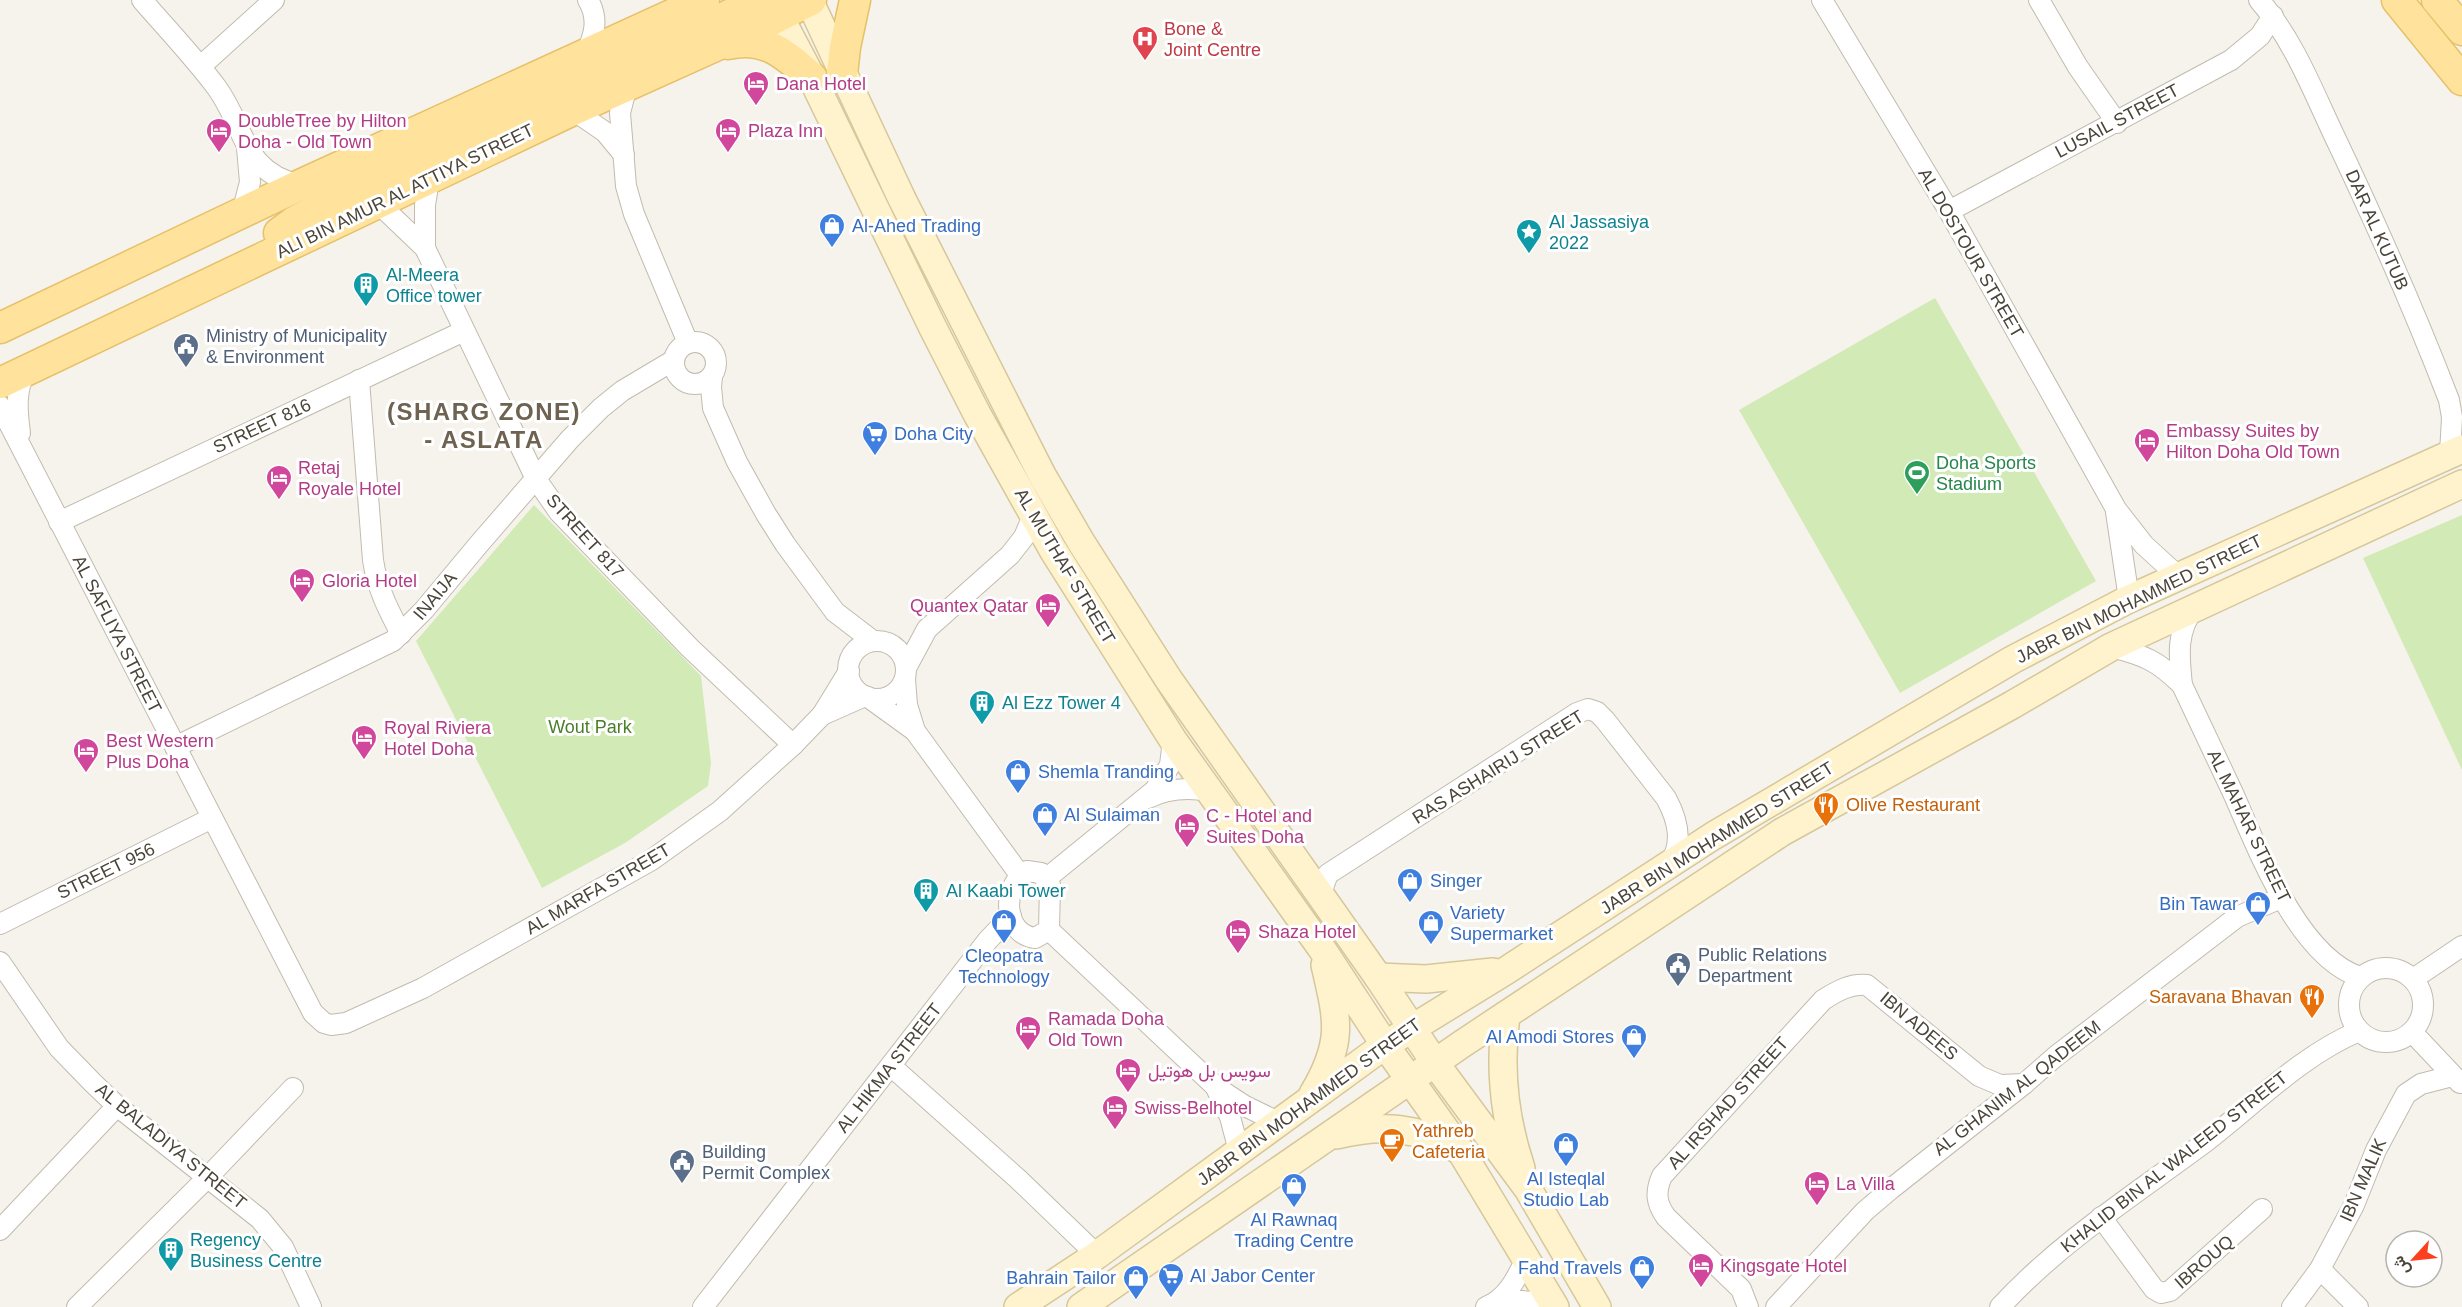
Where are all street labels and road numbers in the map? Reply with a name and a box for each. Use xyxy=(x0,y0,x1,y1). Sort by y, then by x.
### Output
street label: LUSAIL STREET xyxy=(2052,80,2182,162)
street label: ALI BIN AMUR AL ATTIYA STREET xyxy=(273,120,537,262)
street label: AL DOSTOUR STREET xyxy=(1914,165,2028,341)
street label: DAR AL KUTUB xyxy=(2342,167,2412,293)
street label: STREET 816 xyxy=(210,395,314,457)
street label: AL MUTHAF STREET xyxy=(1011,485,1119,647)
street label: STREET 817 xyxy=(542,490,628,582)
street label: JABR BIN MOHAMMED STREET xyxy=(2013,531,2265,667)
street label: AL SAFLIYA STREET xyxy=(69,552,165,716)
street label: INAIJA xyxy=(409,568,461,624)
street label: RAS ASHAIRIJ STREET xyxy=(1409,706,1587,828)
street label: AL MAHAR STREET xyxy=(2203,746,2295,906)
street label: JABR BIN MOHAMMED STREET xyxy=(1597,758,1837,918)
street label: STREET 956 xyxy=(54,839,158,903)
street label: AL MARFA STREET xyxy=(522,839,674,939)
street label: IBN ADEES xyxy=(1876,988,1962,1064)
street label: AL HIKMA STREET xyxy=(832,999,946,1137)
street label: JABR BIN MOHAMMED STREET xyxy=(1193,1014,1425,1190)
street label: AL GHANIM AL QADEEM xyxy=(1929,1016,2105,1160)
street label: AL IRSHAD STREET xyxy=(1664,1033,1792,1173)
street label: KHALID BIN AL WALEED STREET xyxy=(2057,1067,2291,1257)
street label: AL BALADIYA STREET xyxy=(92,1079,250,1213)
street label: IBN MALIK xyxy=(2336,1135,2390,1225)
street label: IBROUQ xyxy=(2171,1231,2237,1293)

